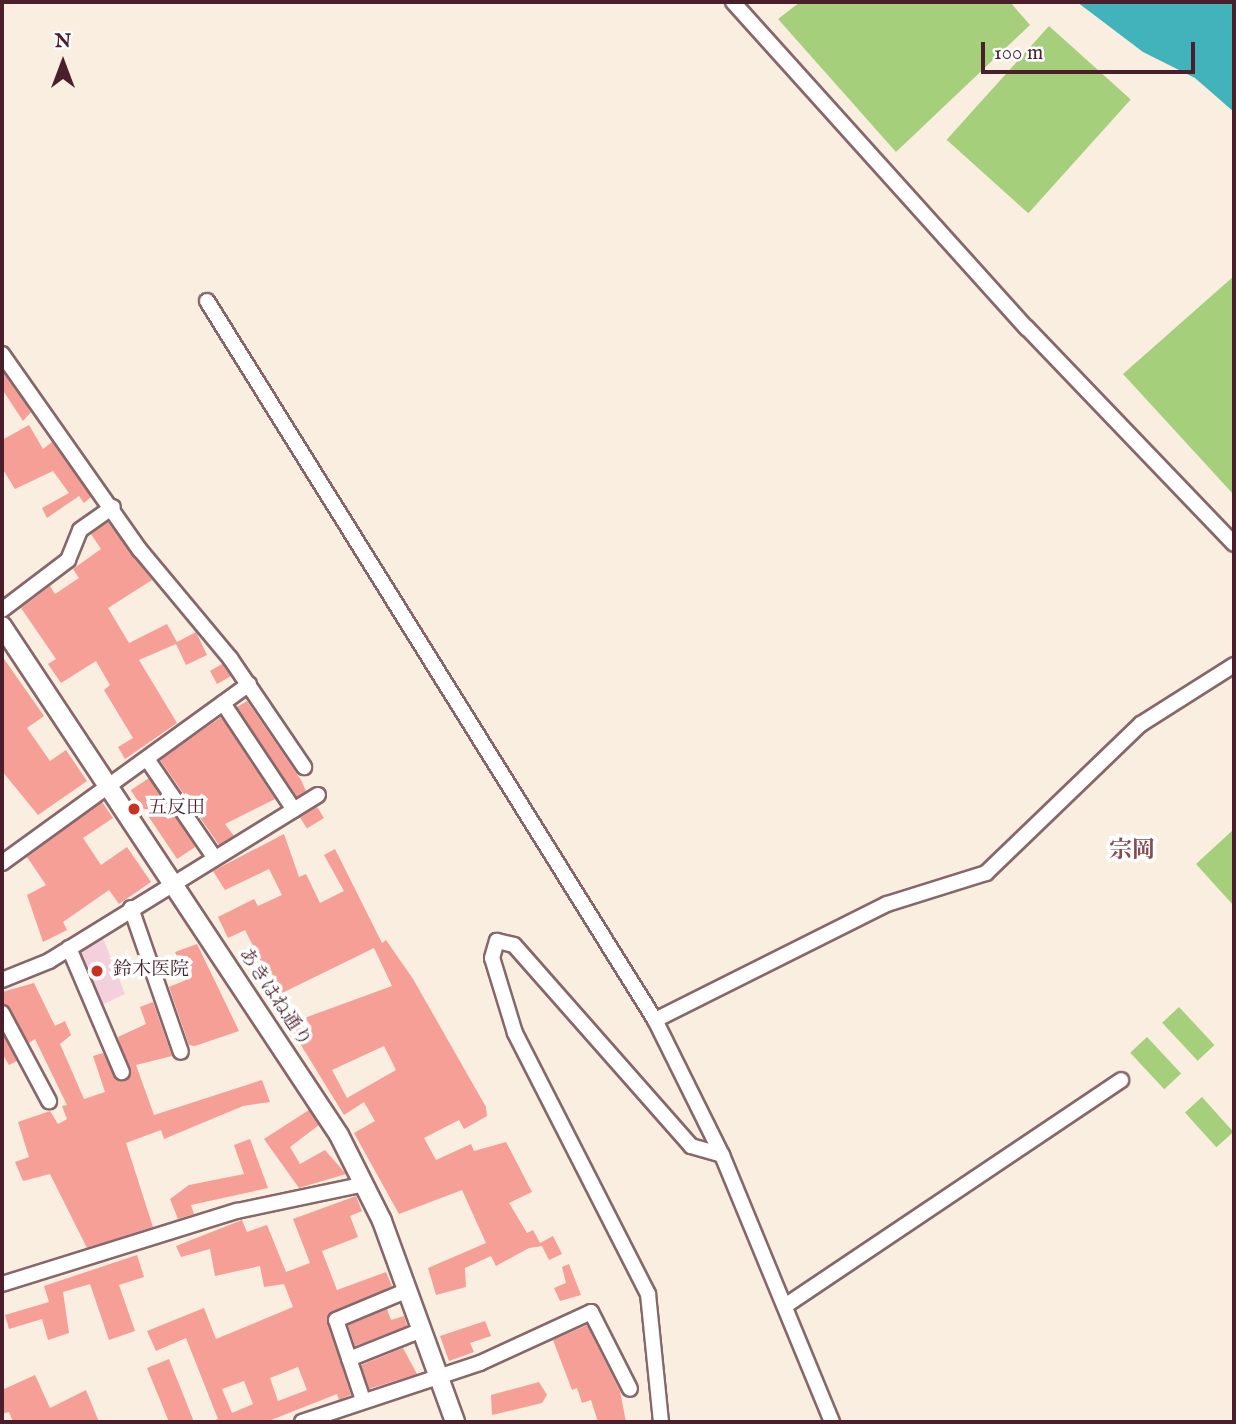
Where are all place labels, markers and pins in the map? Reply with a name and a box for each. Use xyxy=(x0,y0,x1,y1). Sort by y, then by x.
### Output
place label: 五反田 xyxy=(148,798,205,820)
marker: 五反田 xyxy=(126,801,142,817)
place label: 鈴木医院 xyxy=(113,960,189,982)
marker: 鈴木医院 xyxy=(87,961,107,981)

